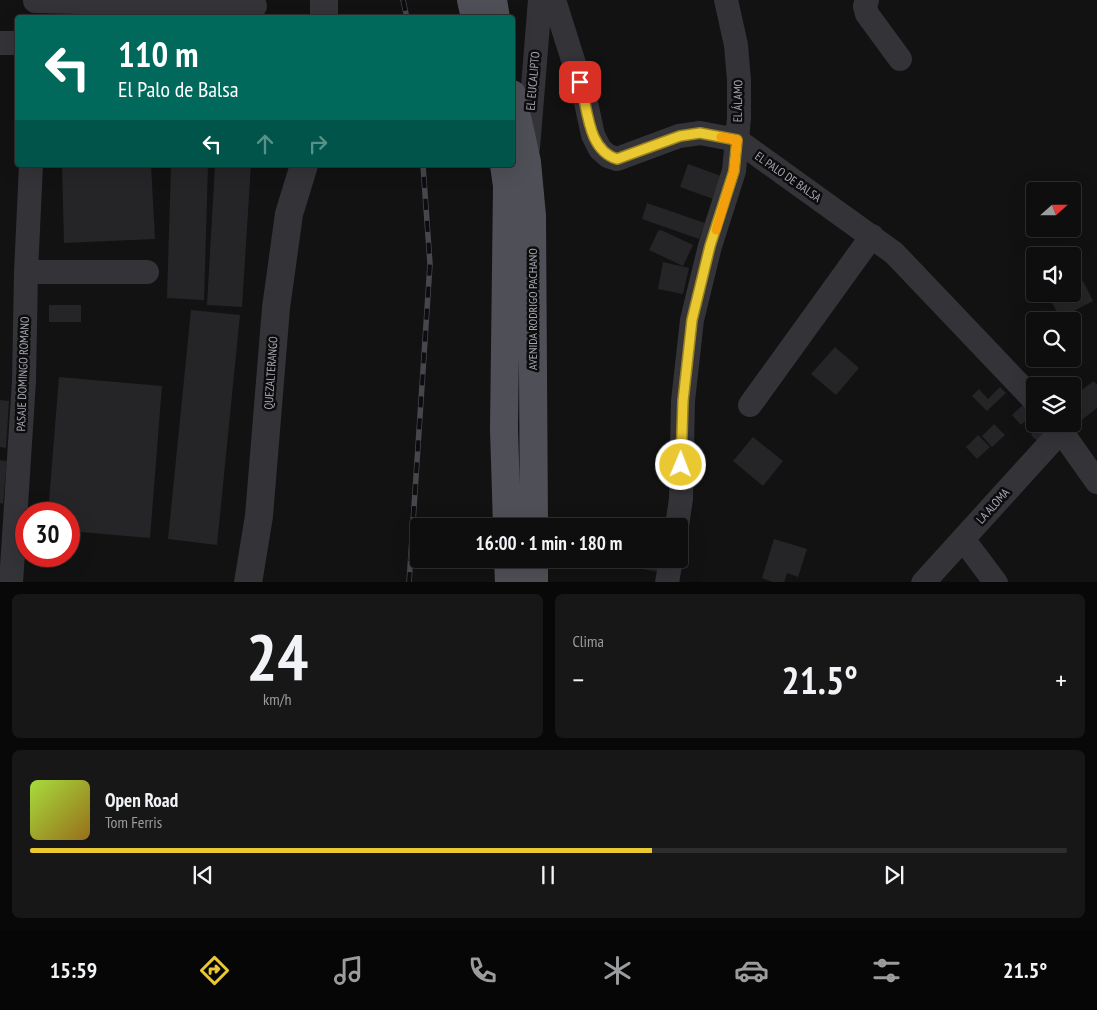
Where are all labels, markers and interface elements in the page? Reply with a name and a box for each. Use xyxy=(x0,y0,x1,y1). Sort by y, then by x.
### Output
text: 110 m xyxy=(118,31,199,77)
icon: left xyxy=(35,35,100,100)
street label: EL EUCALIPTO xyxy=(522,50,543,111)
pin xyxy=(559,61,601,103)
icon: arrive xyxy=(566,68,594,96)
text: El Palo de Balsa xyxy=(118,75,238,103)
street label: EL ÁLAMO xyxy=(730,79,745,122)
icon: left xyxy=(198,130,226,158)
icon: ahead xyxy=(251,130,279,158)
icon: right xyxy=(304,130,332,158)
street label: EL PALO DE BALSA xyxy=(752,148,824,205)
north arrow xyxy=(1026,182,1081,238)
map controls xyxy=(1026,182,1081,432)
button: sound xyxy=(1026,247,1081,302)
street label: AVENIDA RODRIGO PACHANO xyxy=(525,248,540,370)
button: search xyxy=(1026,312,1081,367)
street label: PASAJE DOMINGO ROMANO xyxy=(13,316,32,432)
street label: QUEZALTERANGO xyxy=(260,336,281,410)
button: layers xyxy=(1026,377,1081,432)
position arrow xyxy=(654,438,706,490)
street label: LA ALOMA xyxy=(973,485,1013,526)
speed limit sign: 30 xyxy=(15,502,80,567)
text: 16:00 · 1 min · 180 m xyxy=(476,531,622,555)
text: 24 xyxy=(246,614,308,698)
text: Clima xyxy=(573,631,604,651)
text: 21.5° xyxy=(782,655,858,704)
text: − xyxy=(573,661,584,698)
text: + xyxy=(1055,661,1067,698)
text: km/h xyxy=(263,689,291,709)
text: Open Road xyxy=(105,788,178,812)
text: Tom Ferris xyxy=(105,812,162,832)
icon: previous xyxy=(189,861,217,889)
icon: pause xyxy=(534,861,562,889)
icon: next xyxy=(880,861,908,889)
icon: directions xyxy=(197,953,232,988)
icon: music xyxy=(331,953,366,988)
icon: phone xyxy=(465,953,500,988)
icon: climate xyxy=(600,953,635,988)
icon: car xyxy=(734,953,769,988)
icon: filters xyxy=(869,953,904,988)
text: 15:59 xyxy=(50,956,97,984)
text: 21.5° xyxy=(1003,956,1047,984)

